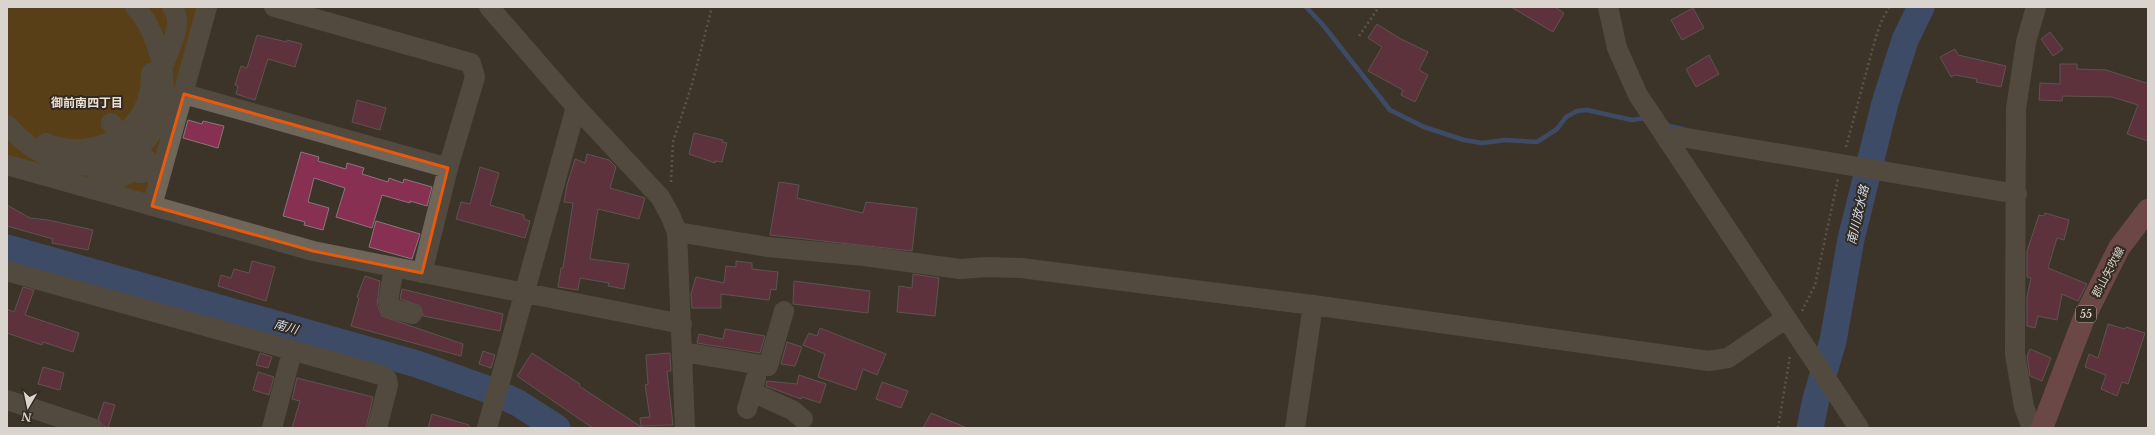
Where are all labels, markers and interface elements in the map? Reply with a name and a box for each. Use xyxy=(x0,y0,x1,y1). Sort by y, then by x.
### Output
district label: 御前南四丁目 xyxy=(51,95,123,110)
water label: 南川放水路 xyxy=(1843,183,1872,246)
street label: 郡山矢吹線 xyxy=(2089,244,2127,300)
road number: 55 xyxy=(2076,306,2096,322)
water label: 南川 xyxy=(273,316,302,338)
north arrow xyxy=(8,387,48,427)
text: N xyxy=(20,409,33,425)

